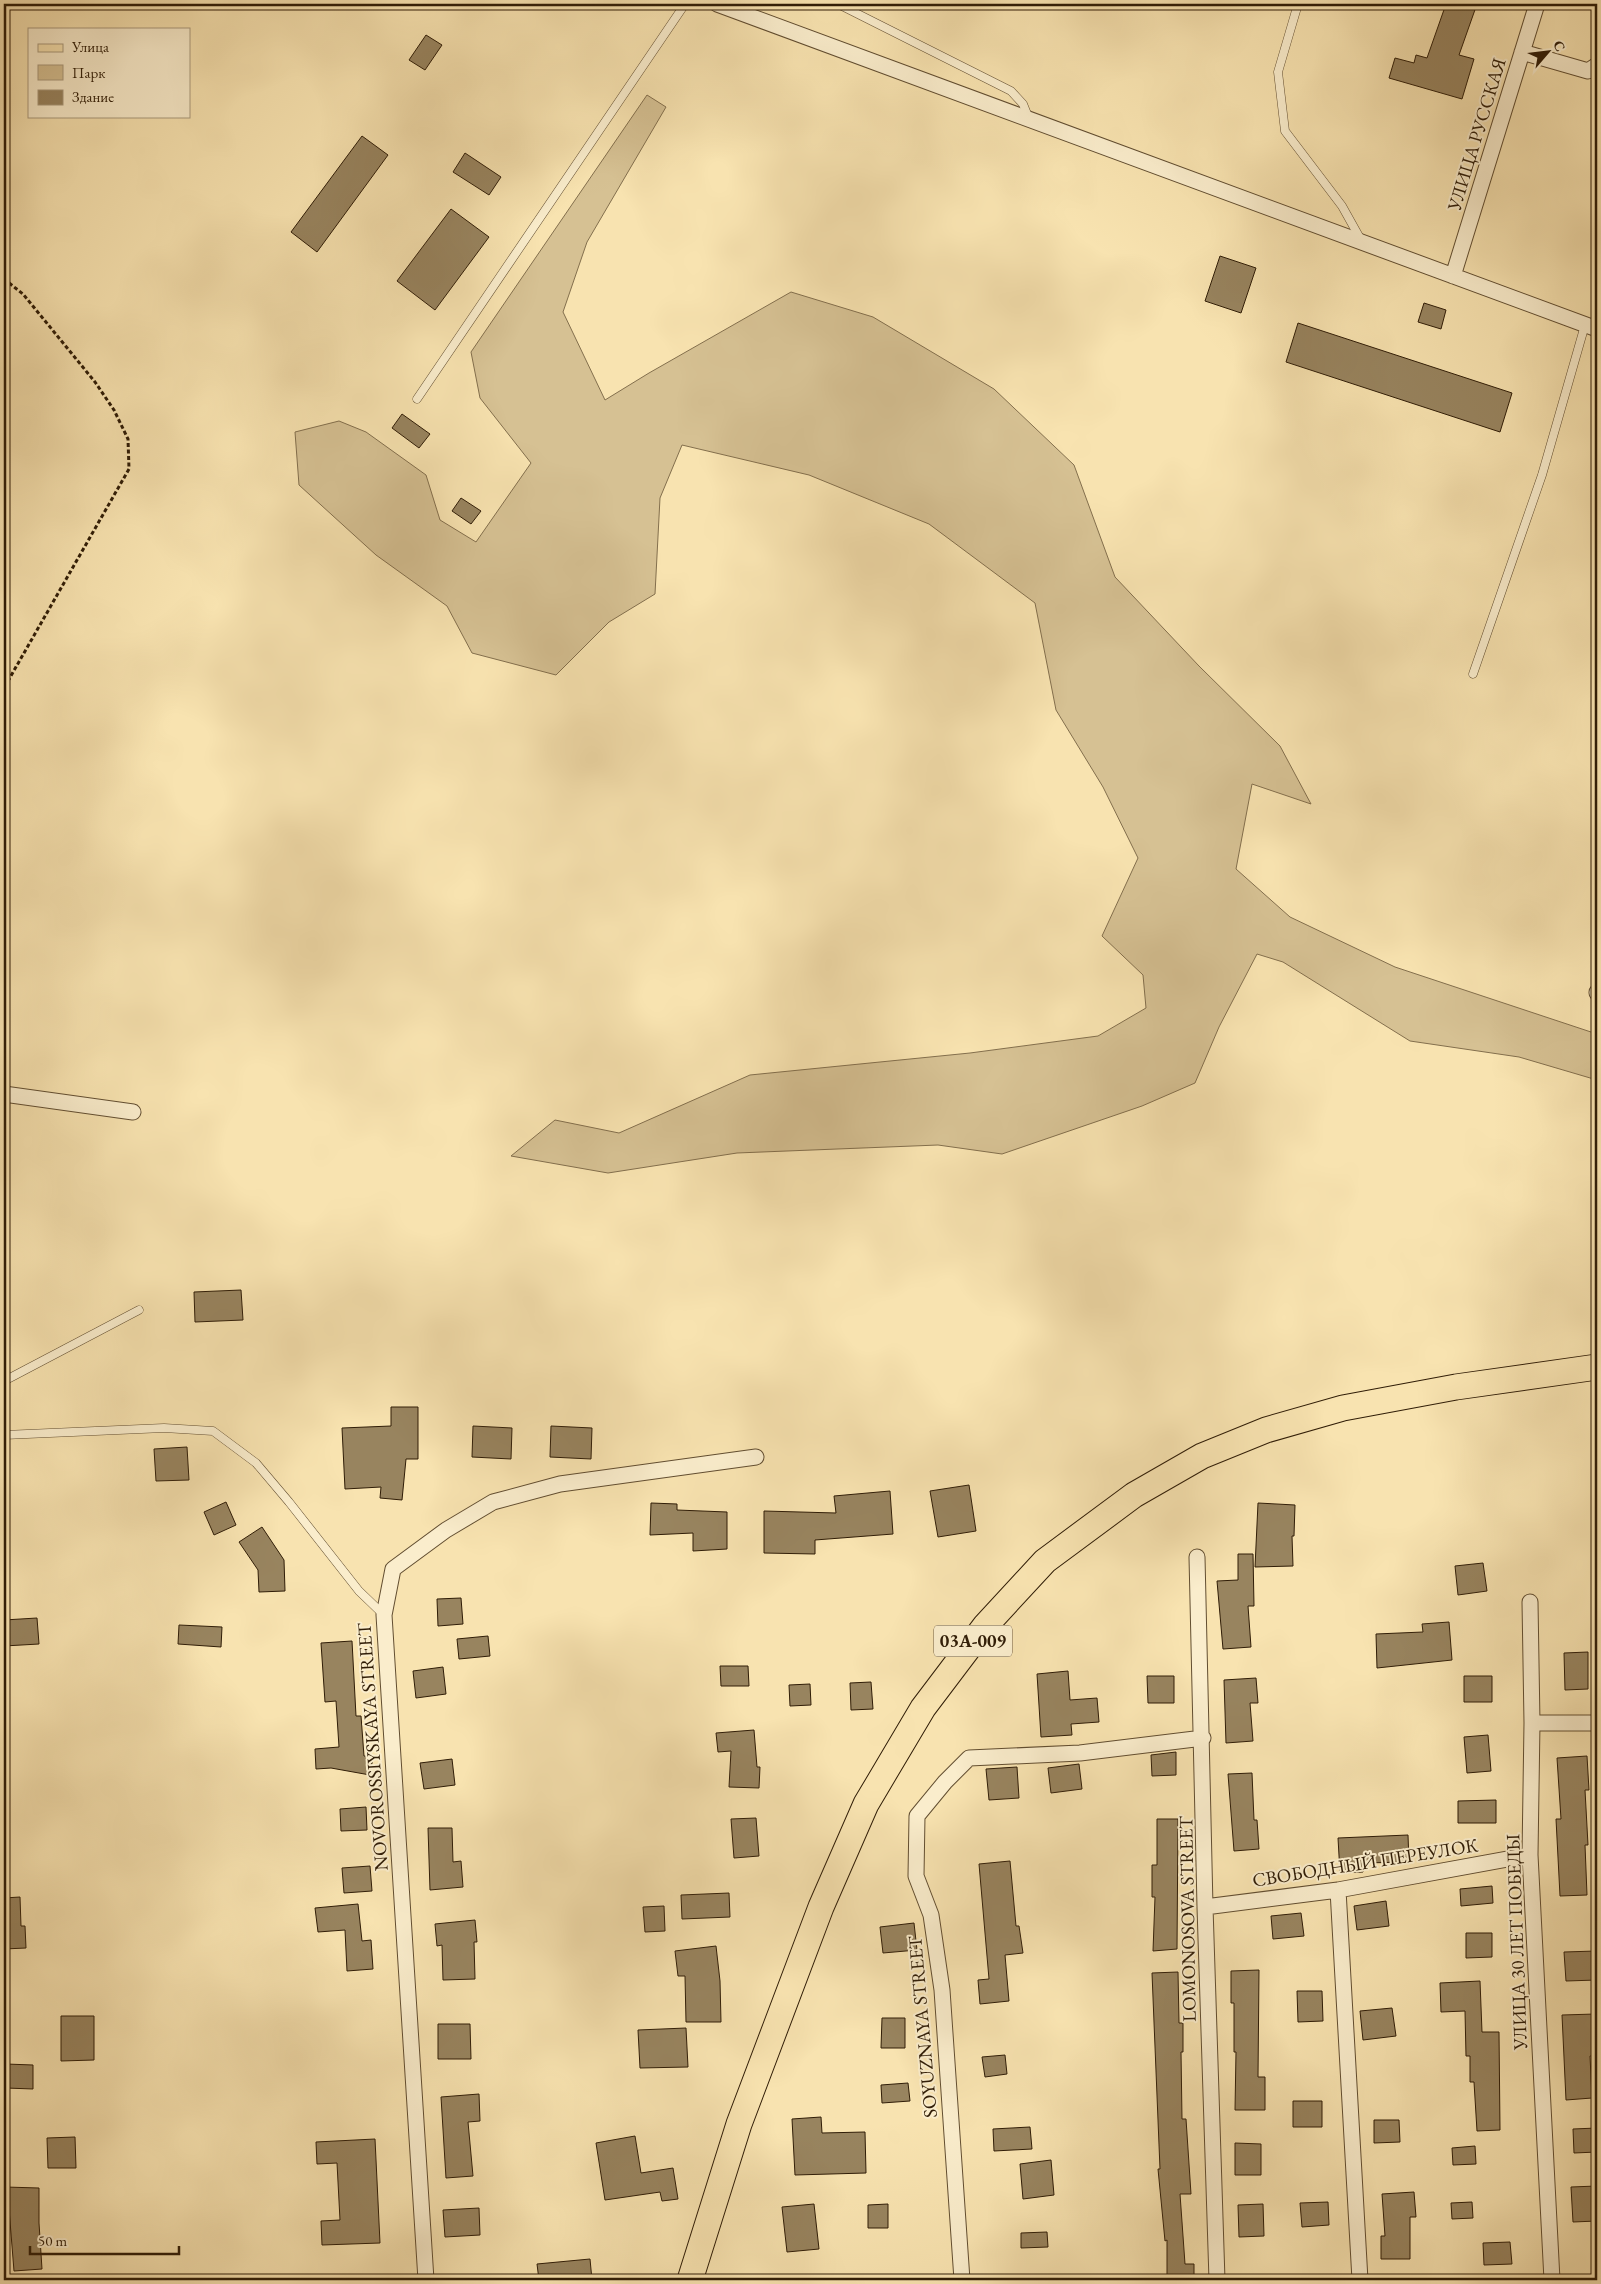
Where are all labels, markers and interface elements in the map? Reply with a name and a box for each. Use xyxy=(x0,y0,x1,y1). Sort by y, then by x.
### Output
legend xyxy=(28,28,190,118)
north arrow xyxy=(1524,28,1574,78)
text: Улица xyxy=(71,37,109,56)
text: С xyxy=(1549,37,1570,55)
street label: УЛИЦА РУССКАЯ xyxy=(1441,54,1512,215)
text: Парк xyxy=(72,63,105,82)
text: Здание xyxy=(72,87,114,106)
street label: NOVOROSSIYSKAYA STREET xyxy=(351,1622,394,1872)
road number: 03А-009 xyxy=(934,1625,1012,1656)
street label: LOMONOSOVA STREET xyxy=(1173,1816,1202,2022)
street label: СВОБОДНЫЙ ПЕРЕУЛОК xyxy=(1251,1832,1480,1893)
street label: УЛИЦА 30 ЛЕТ ПОБЕДЫ xyxy=(1500,1833,1533,2051)
street label: SOYUZNAYA STREET xyxy=(902,1935,943,2119)
scale bar xyxy=(30,2224,179,2256)
text: 50 m xyxy=(38,2231,67,2250)

